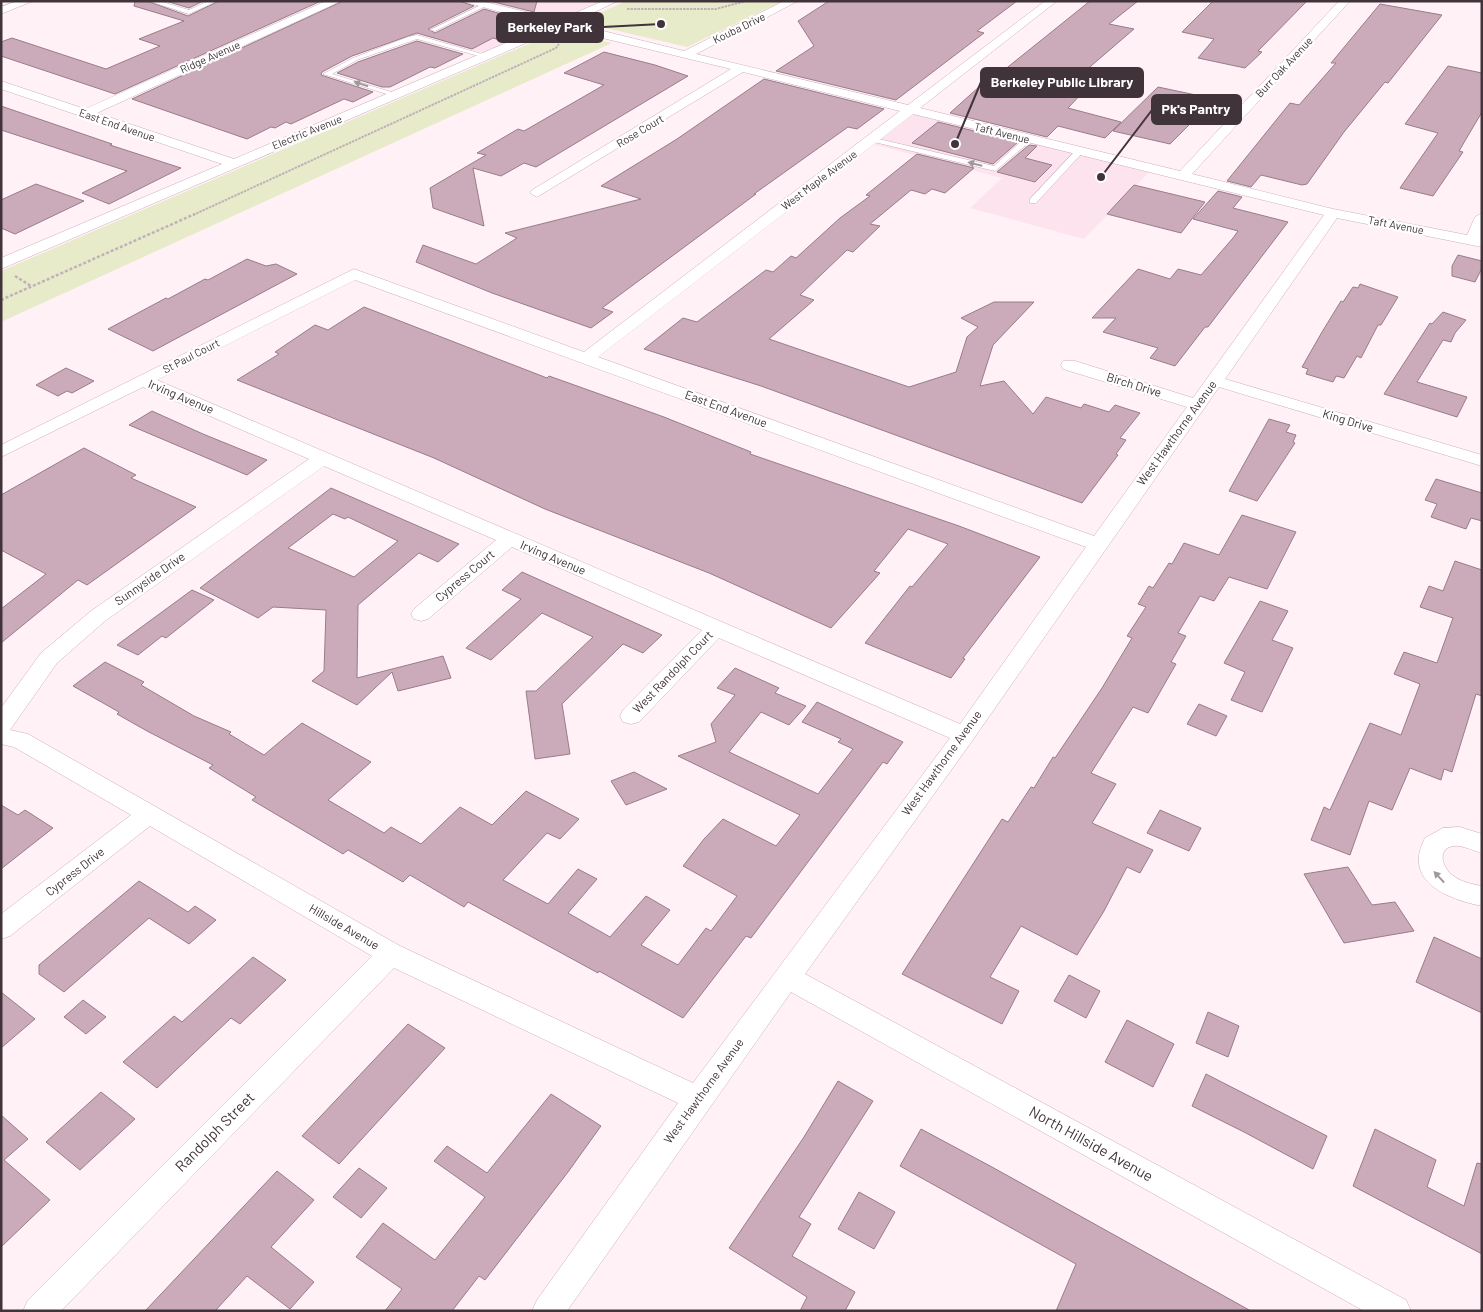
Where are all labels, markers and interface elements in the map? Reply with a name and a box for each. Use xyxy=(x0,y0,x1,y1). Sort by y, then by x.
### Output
street label: Kouba Drive xyxy=(710,9,767,46)
callout: Berkeley Park xyxy=(497,13,603,42)
text: Berkeley Park xyxy=(507,18,593,35)
street label: Burr Oak Avenue xyxy=(1252,34,1315,100)
street label: Ridge Avenue xyxy=(178,37,242,76)
callout: Berkeley Public Library xyxy=(981,68,1143,97)
text: Berkeley Public Library xyxy=(991,73,1133,90)
one-way arrow xyxy=(353,80,368,88)
callout: Pk's Pantry xyxy=(1152,95,1241,124)
text: Pk's Pantry xyxy=(1162,100,1230,117)
street label: East End Avenue xyxy=(77,105,157,144)
street label: Rose Court xyxy=(614,111,666,150)
street label: Electric Avenue xyxy=(270,112,344,152)
street label: Taft Avenue xyxy=(973,119,1031,146)
street label: West Maple Avenue xyxy=(778,147,859,212)
one-way arrow xyxy=(967,160,982,168)
street label: Taft Avenue xyxy=(1367,213,1425,236)
street label: St Paul Court xyxy=(160,336,221,375)
street label: Birch Drive xyxy=(1105,369,1163,399)
street label: Irving Avenue xyxy=(146,376,216,416)
street label: West Hawthorne Avenue xyxy=(1133,377,1219,488)
street label: East End Avenue xyxy=(683,387,769,429)
street label: King Drive xyxy=(1321,406,1375,434)
street label: Irving Avenue xyxy=(518,537,588,577)
street label: Cypress Court xyxy=(432,546,497,604)
street label: Sunnyside Drive xyxy=(112,549,187,608)
street label: West Randolph Court xyxy=(629,627,715,715)
street label: West Hawthorne Avenue xyxy=(898,707,984,818)
street label: Cypress Drive xyxy=(42,844,106,898)
one-way arrow xyxy=(1433,871,1445,883)
street label: Hillside Avenue xyxy=(307,900,382,952)
street label: West Hawthorne Avenue xyxy=(660,1035,746,1146)
street label: Randolph Street xyxy=(171,1088,258,1175)
street label: North Hillside Avenue xyxy=(1026,1102,1157,1185)

